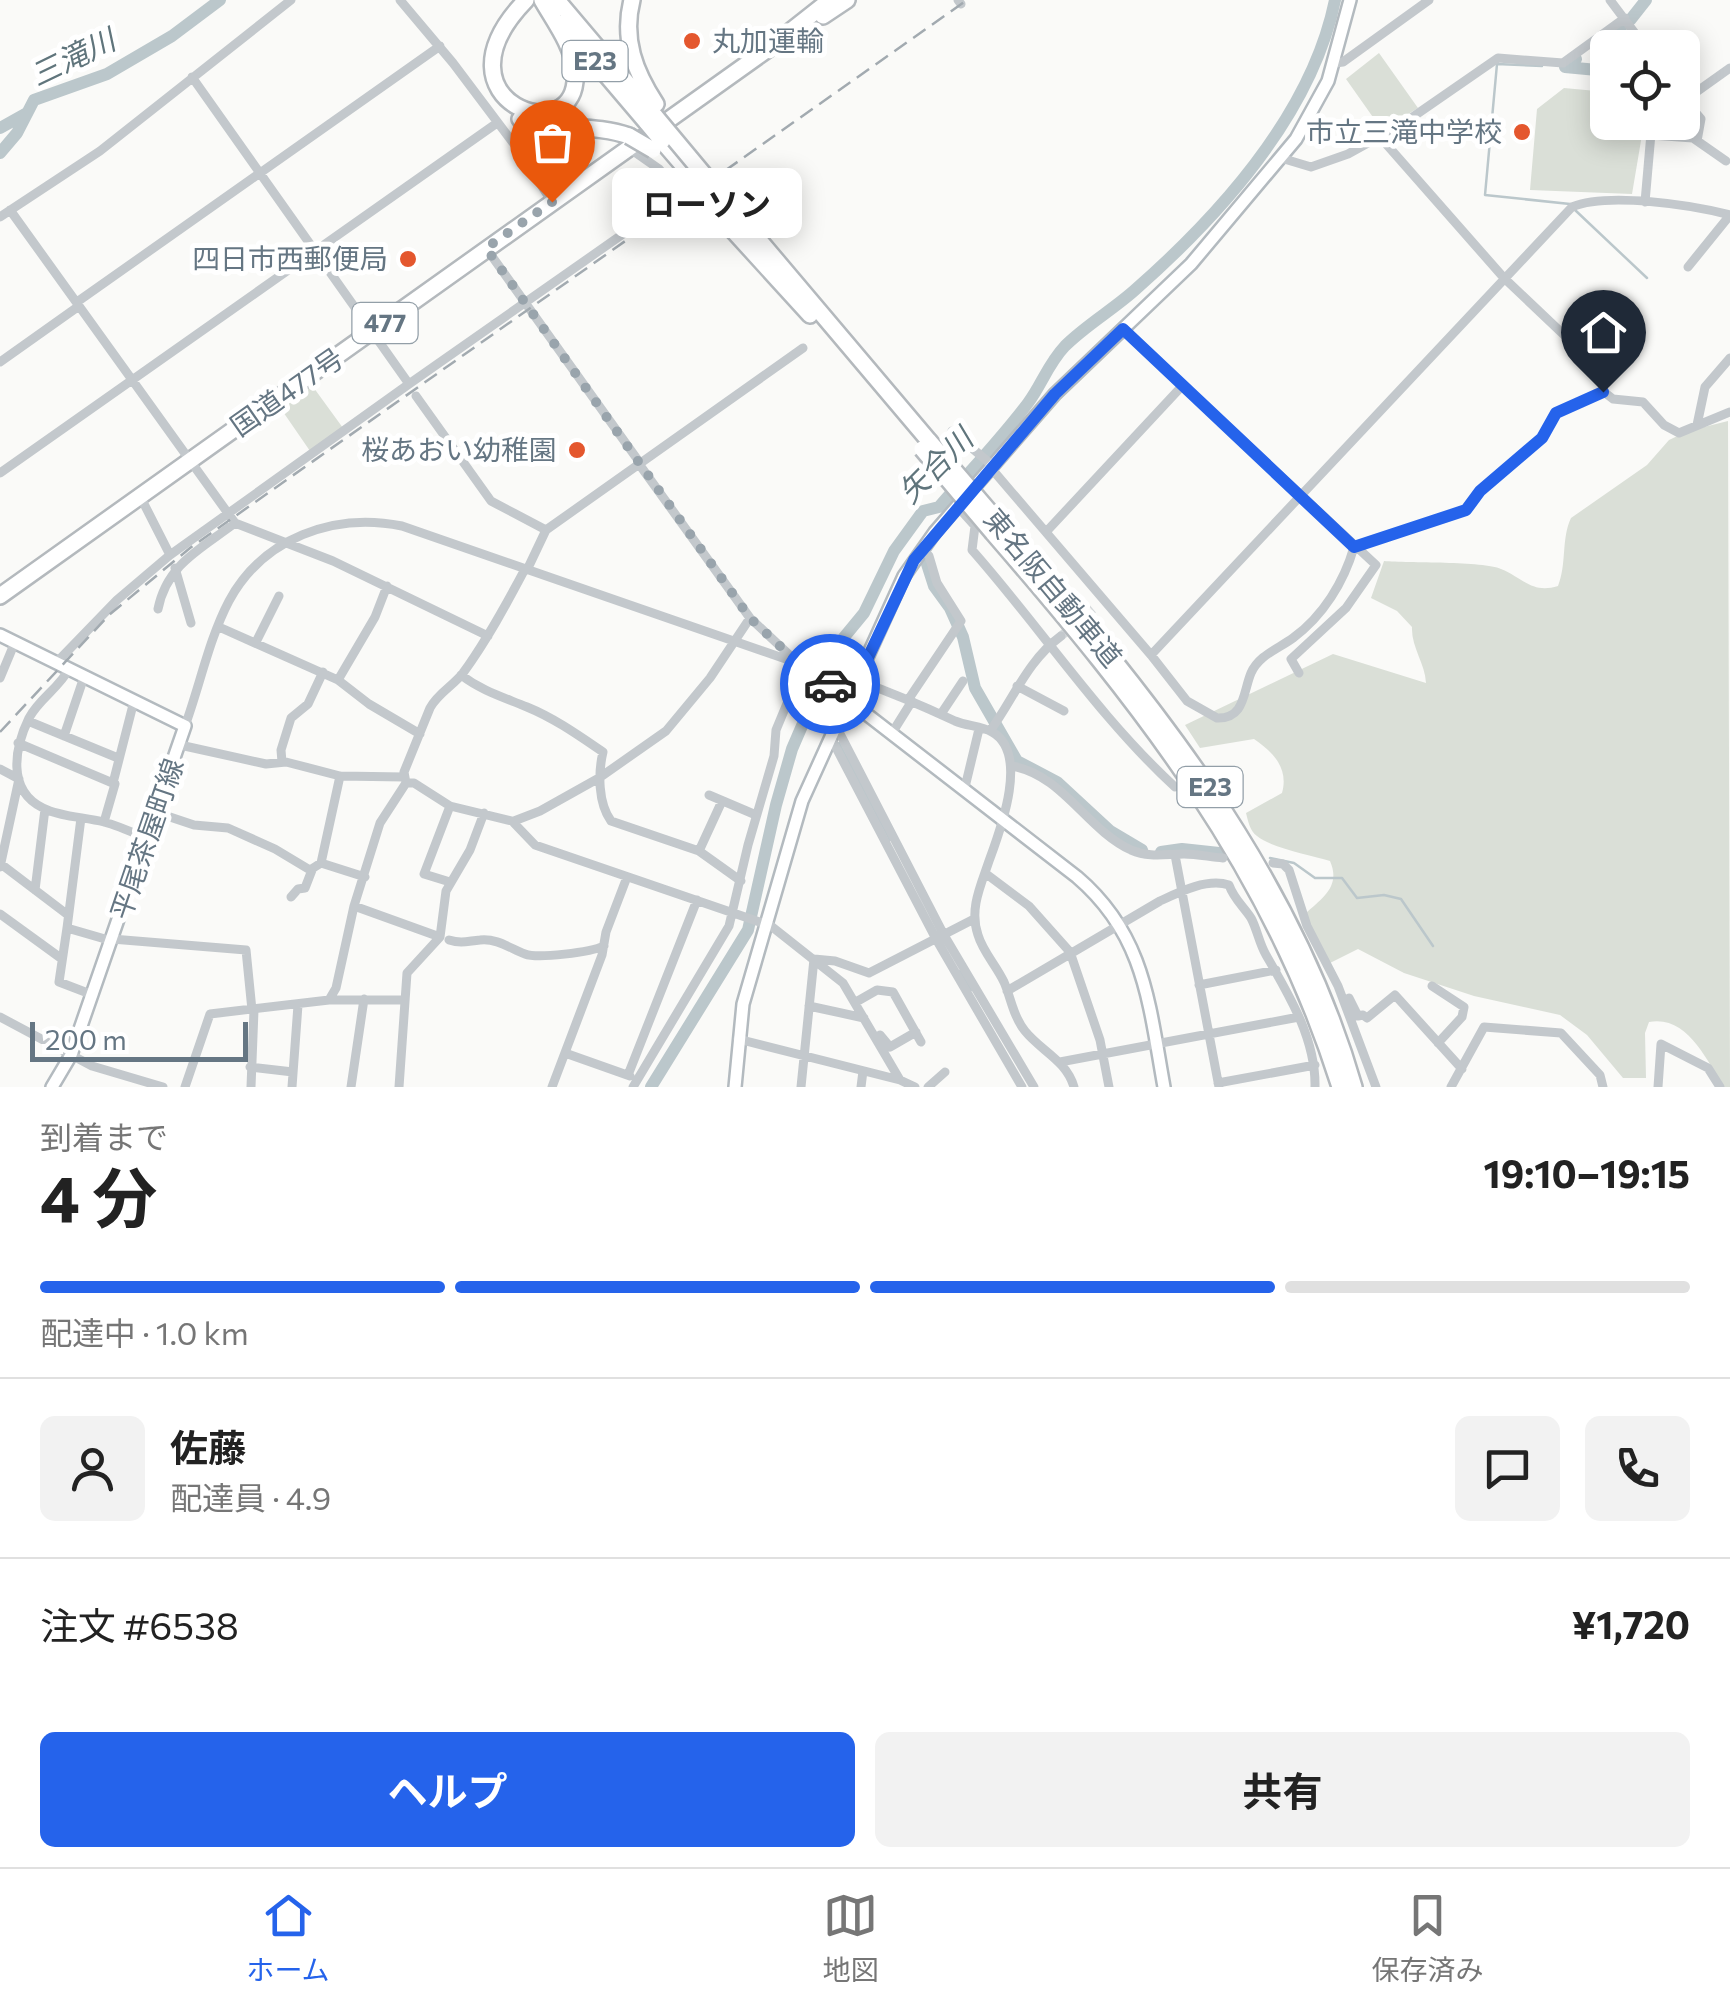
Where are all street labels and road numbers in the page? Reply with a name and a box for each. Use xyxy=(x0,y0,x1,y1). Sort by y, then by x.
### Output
road number: E23 xyxy=(562,41,628,81)
road number: 477 xyxy=(352,303,418,343)
street label: 国道477号 xyxy=(224,340,349,442)
street label: 東名阪自動車道 xyxy=(978,501,1130,673)
street label: 平尾茶屋町線 xyxy=(103,754,189,924)
road number: E23 xyxy=(1178,767,1242,807)

